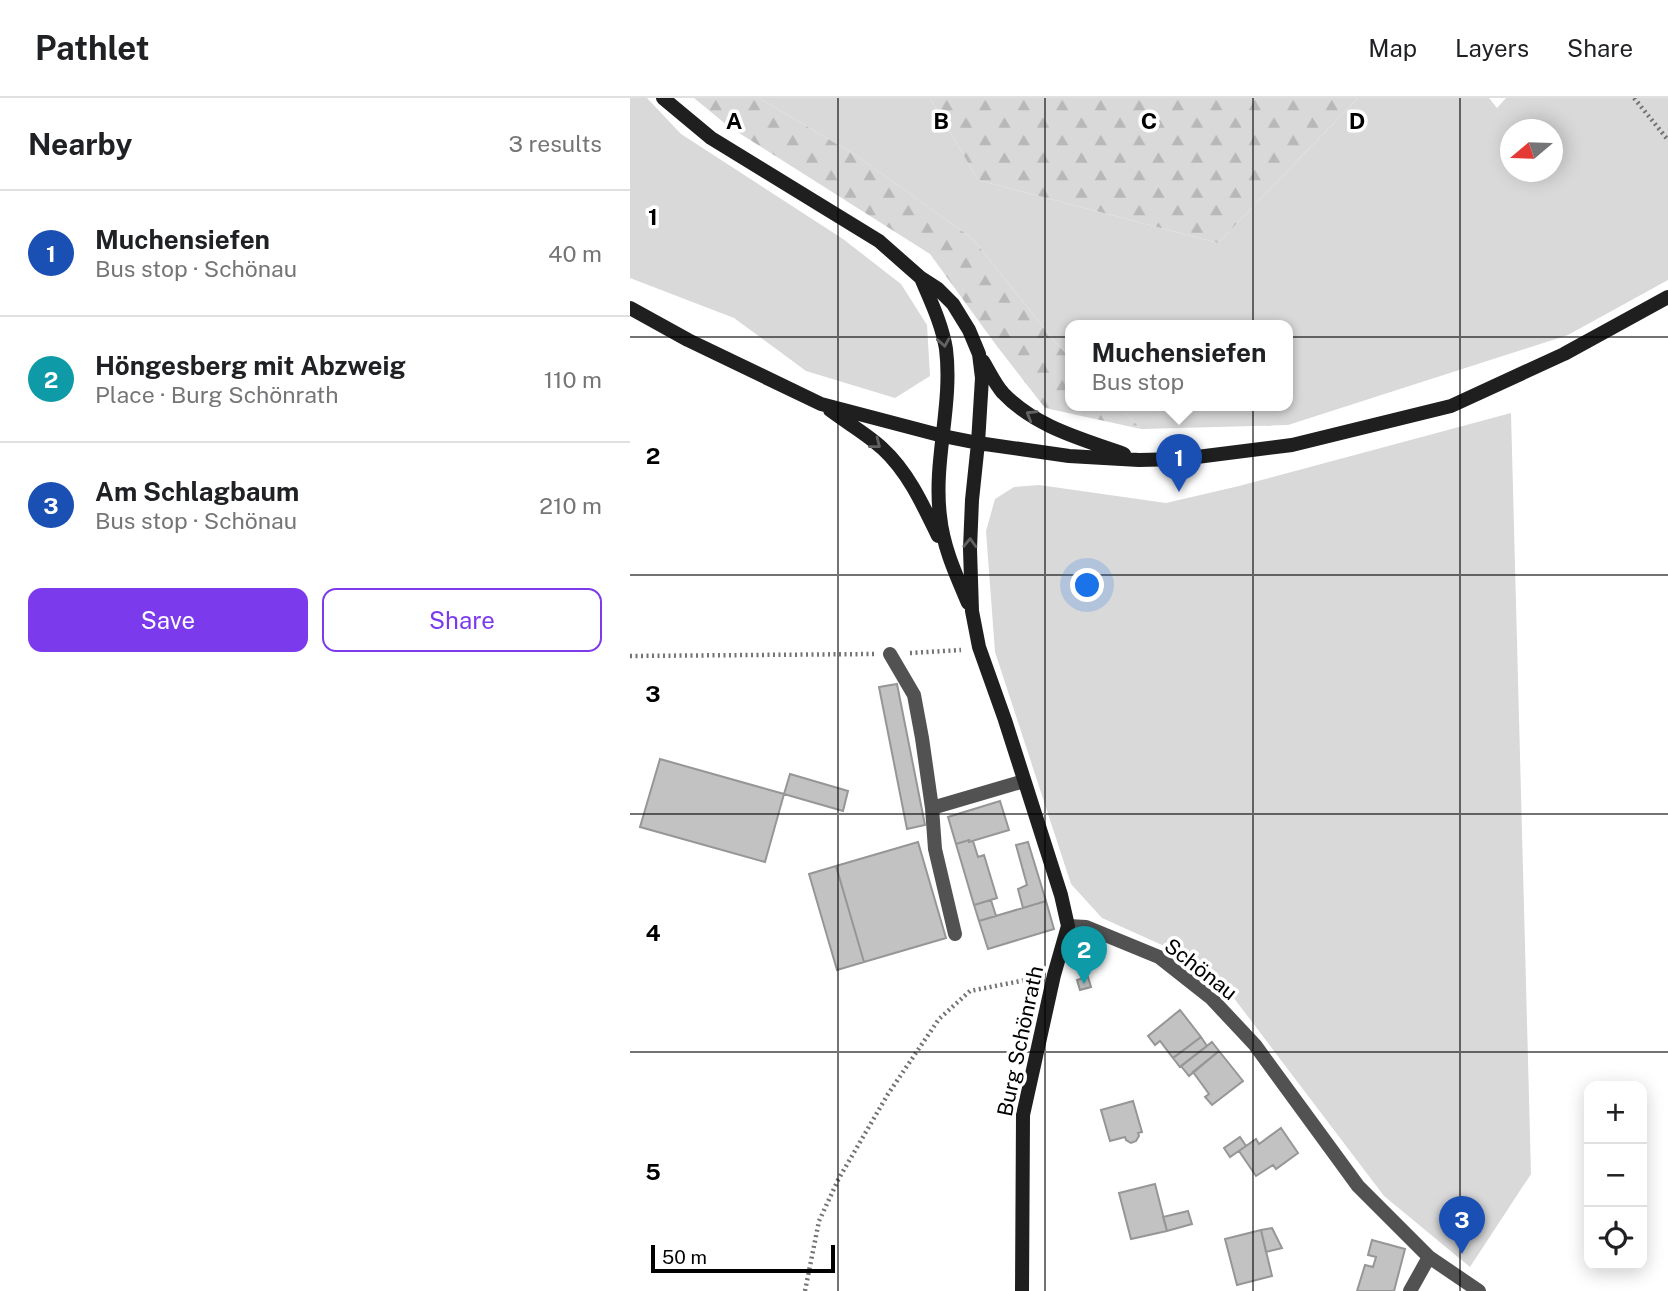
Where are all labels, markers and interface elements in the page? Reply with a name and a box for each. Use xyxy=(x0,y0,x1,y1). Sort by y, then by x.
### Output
text: Pathlet xyxy=(35,29,150,67)
text: Map xyxy=(1368,34,1417,62)
text: Layers xyxy=(1455,34,1529,62)
text: Share xyxy=(1567,34,1633,62)
text: A xyxy=(726,107,743,134)
text: B xyxy=(933,107,949,134)
text: C xyxy=(1141,107,1157,134)
text: D xyxy=(1349,107,1365,134)
north arrow xyxy=(1500,119,1563,182)
text: Nearby xyxy=(28,126,132,162)
text: 3 results xyxy=(508,130,602,157)
text: 1 xyxy=(648,203,658,230)
text: Muchensiefen xyxy=(95,224,270,255)
text: 1 xyxy=(46,240,56,267)
text: 40 m xyxy=(548,240,602,267)
text: Bus stop · Schönau xyxy=(95,255,297,282)
popup xyxy=(1065,320,1293,411)
one-way arrow xyxy=(936,336,951,348)
text: Muchensiefen xyxy=(1091,337,1267,368)
text: Höngesberg mit Abzweig xyxy=(95,350,406,381)
text: 2 xyxy=(44,366,58,393)
text: 110 m xyxy=(544,366,602,393)
text: Bus stop xyxy=(1091,368,1184,395)
text: Place · Burg Schönrath xyxy=(95,381,339,408)
one-way arrow xyxy=(1025,410,1038,423)
pin: 1 xyxy=(1156,434,1202,492)
one-way arrow xyxy=(869,436,881,449)
text: 2 xyxy=(646,442,660,469)
text: Am Schlagbaum xyxy=(95,476,299,507)
text: 3 xyxy=(43,492,59,519)
text: 210 m xyxy=(539,492,602,519)
text: Bus stop · Schönau xyxy=(95,507,297,534)
one-way arrow xyxy=(962,537,978,548)
your location xyxy=(1070,568,1104,602)
button: Save xyxy=(28,588,308,652)
button: Share xyxy=(322,588,602,652)
text: 3 xyxy=(645,680,661,707)
text: 4 xyxy=(645,919,661,946)
pin: 2 xyxy=(1061,926,1107,984)
street label: Schönau xyxy=(1160,933,1242,1005)
street label: Burg Schönrath xyxy=(992,963,1048,1119)
map controls xyxy=(1584,1081,1647,1270)
button: + xyxy=(1584,1081,1647,1144)
button: − xyxy=(1584,1144,1647,1207)
text: 5 xyxy=(645,1158,661,1185)
pin: 3 xyxy=(1439,1196,1485,1254)
button: locate xyxy=(1584,1207,1647,1270)
scale bar xyxy=(651,1242,835,1274)
text: 50 m xyxy=(662,1246,707,1268)

